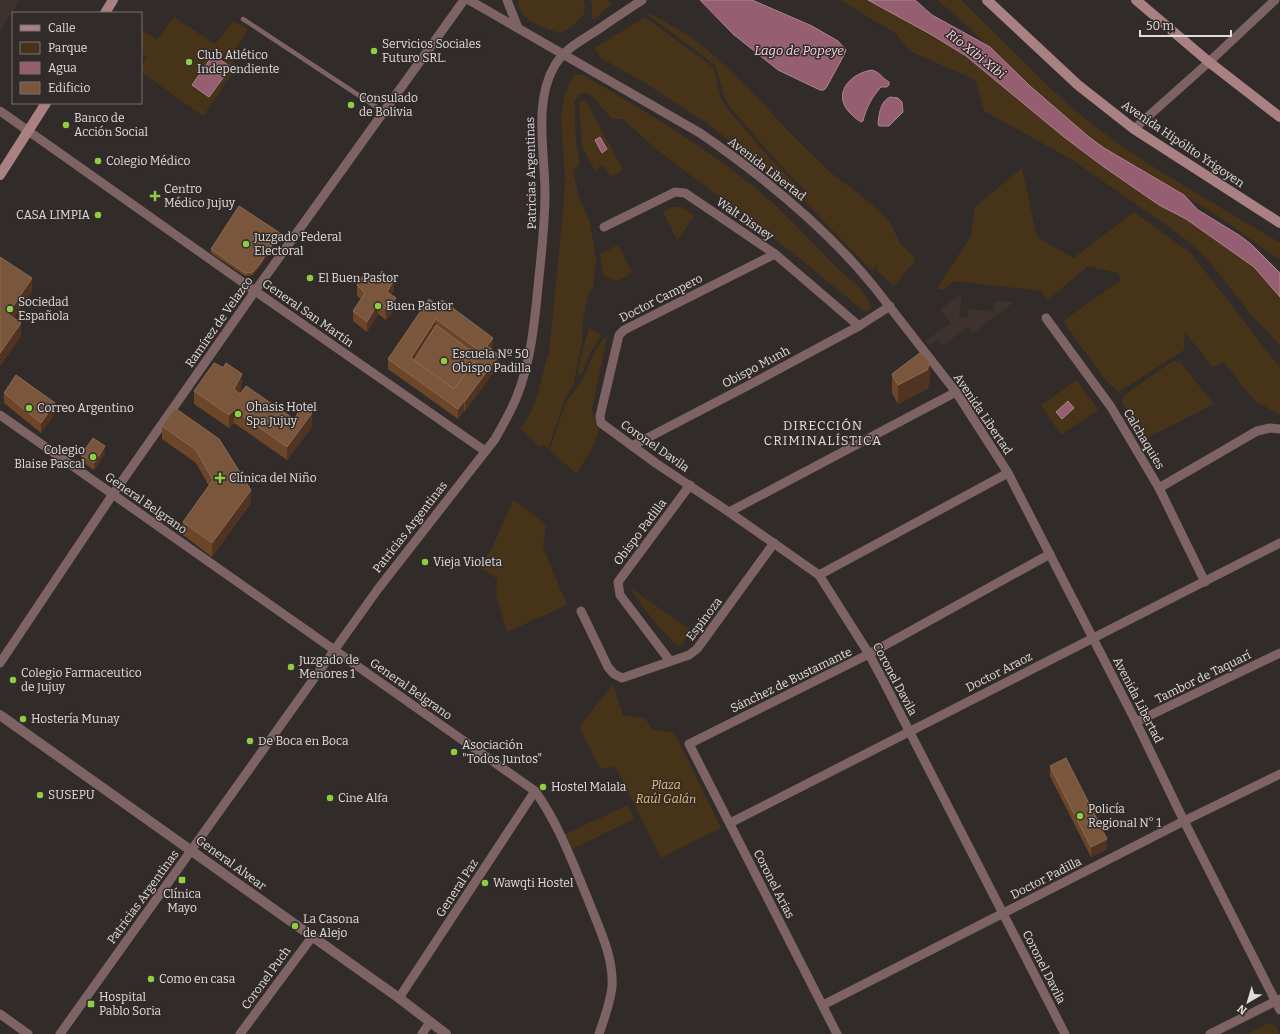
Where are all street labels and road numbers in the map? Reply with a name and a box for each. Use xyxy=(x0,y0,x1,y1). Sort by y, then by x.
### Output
street label: Avenida Hipólito Yrigoyen xyxy=(1119,98,1247,190)
street label: Patricias Argentinas xyxy=(523,116,539,229)
street label: Avenida Libertad xyxy=(725,134,809,204)
street label: Walt Disney xyxy=(714,195,777,244)
street label: Doctor Campero xyxy=(617,271,705,325)
street label: Ramírez de Velazco xyxy=(182,274,256,370)
street label: General San Martín xyxy=(260,276,357,350)
street label: Obispo Munh xyxy=(720,343,793,391)
street label: Avenida Libertad xyxy=(951,371,1015,457)
street label: Calchaquies xyxy=(1121,406,1168,472)
street label: Coronel Davila xyxy=(618,417,692,475)
street label: General Belgrano xyxy=(102,469,190,537)
street label: Patricias Argentinas xyxy=(370,478,450,576)
street label: Obispo Padilla xyxy=(611,496,670,568)
street label: Espinoza xyxy=(683,594,725,643)
street label: Coronel Davila xyxy=(870,640,920,718)
street label: Sánchez de Bustamante xyxy=(728,645,854,715)
street label: Tambor de Taquarí xyxy=(1153,648,1253,706)
street label: Doctor Araoz xyxy=(963,649,1035,695)
street label: General Belgrano xyxy=(367,655,455,723)
street label: Avenida Libertad xyxy=(1110,655,1166,745)
street label: General Alvear xyxy=(193,833,269,893)
street label: Patricias Argentinas xyxy=(104,847,182,947)
street label: Coronel Arias xyxy=(751,847,797,921)
street label: Doctor Padilla xyxy=(1008,854,1084,902)
street label: General Paz xyxy=(433,856,481,920)
street label: Coronel Davila xyxy=(1019,928,1069,1006)
street label: Coronel Puch xyxy=(239,943,294,1012)

